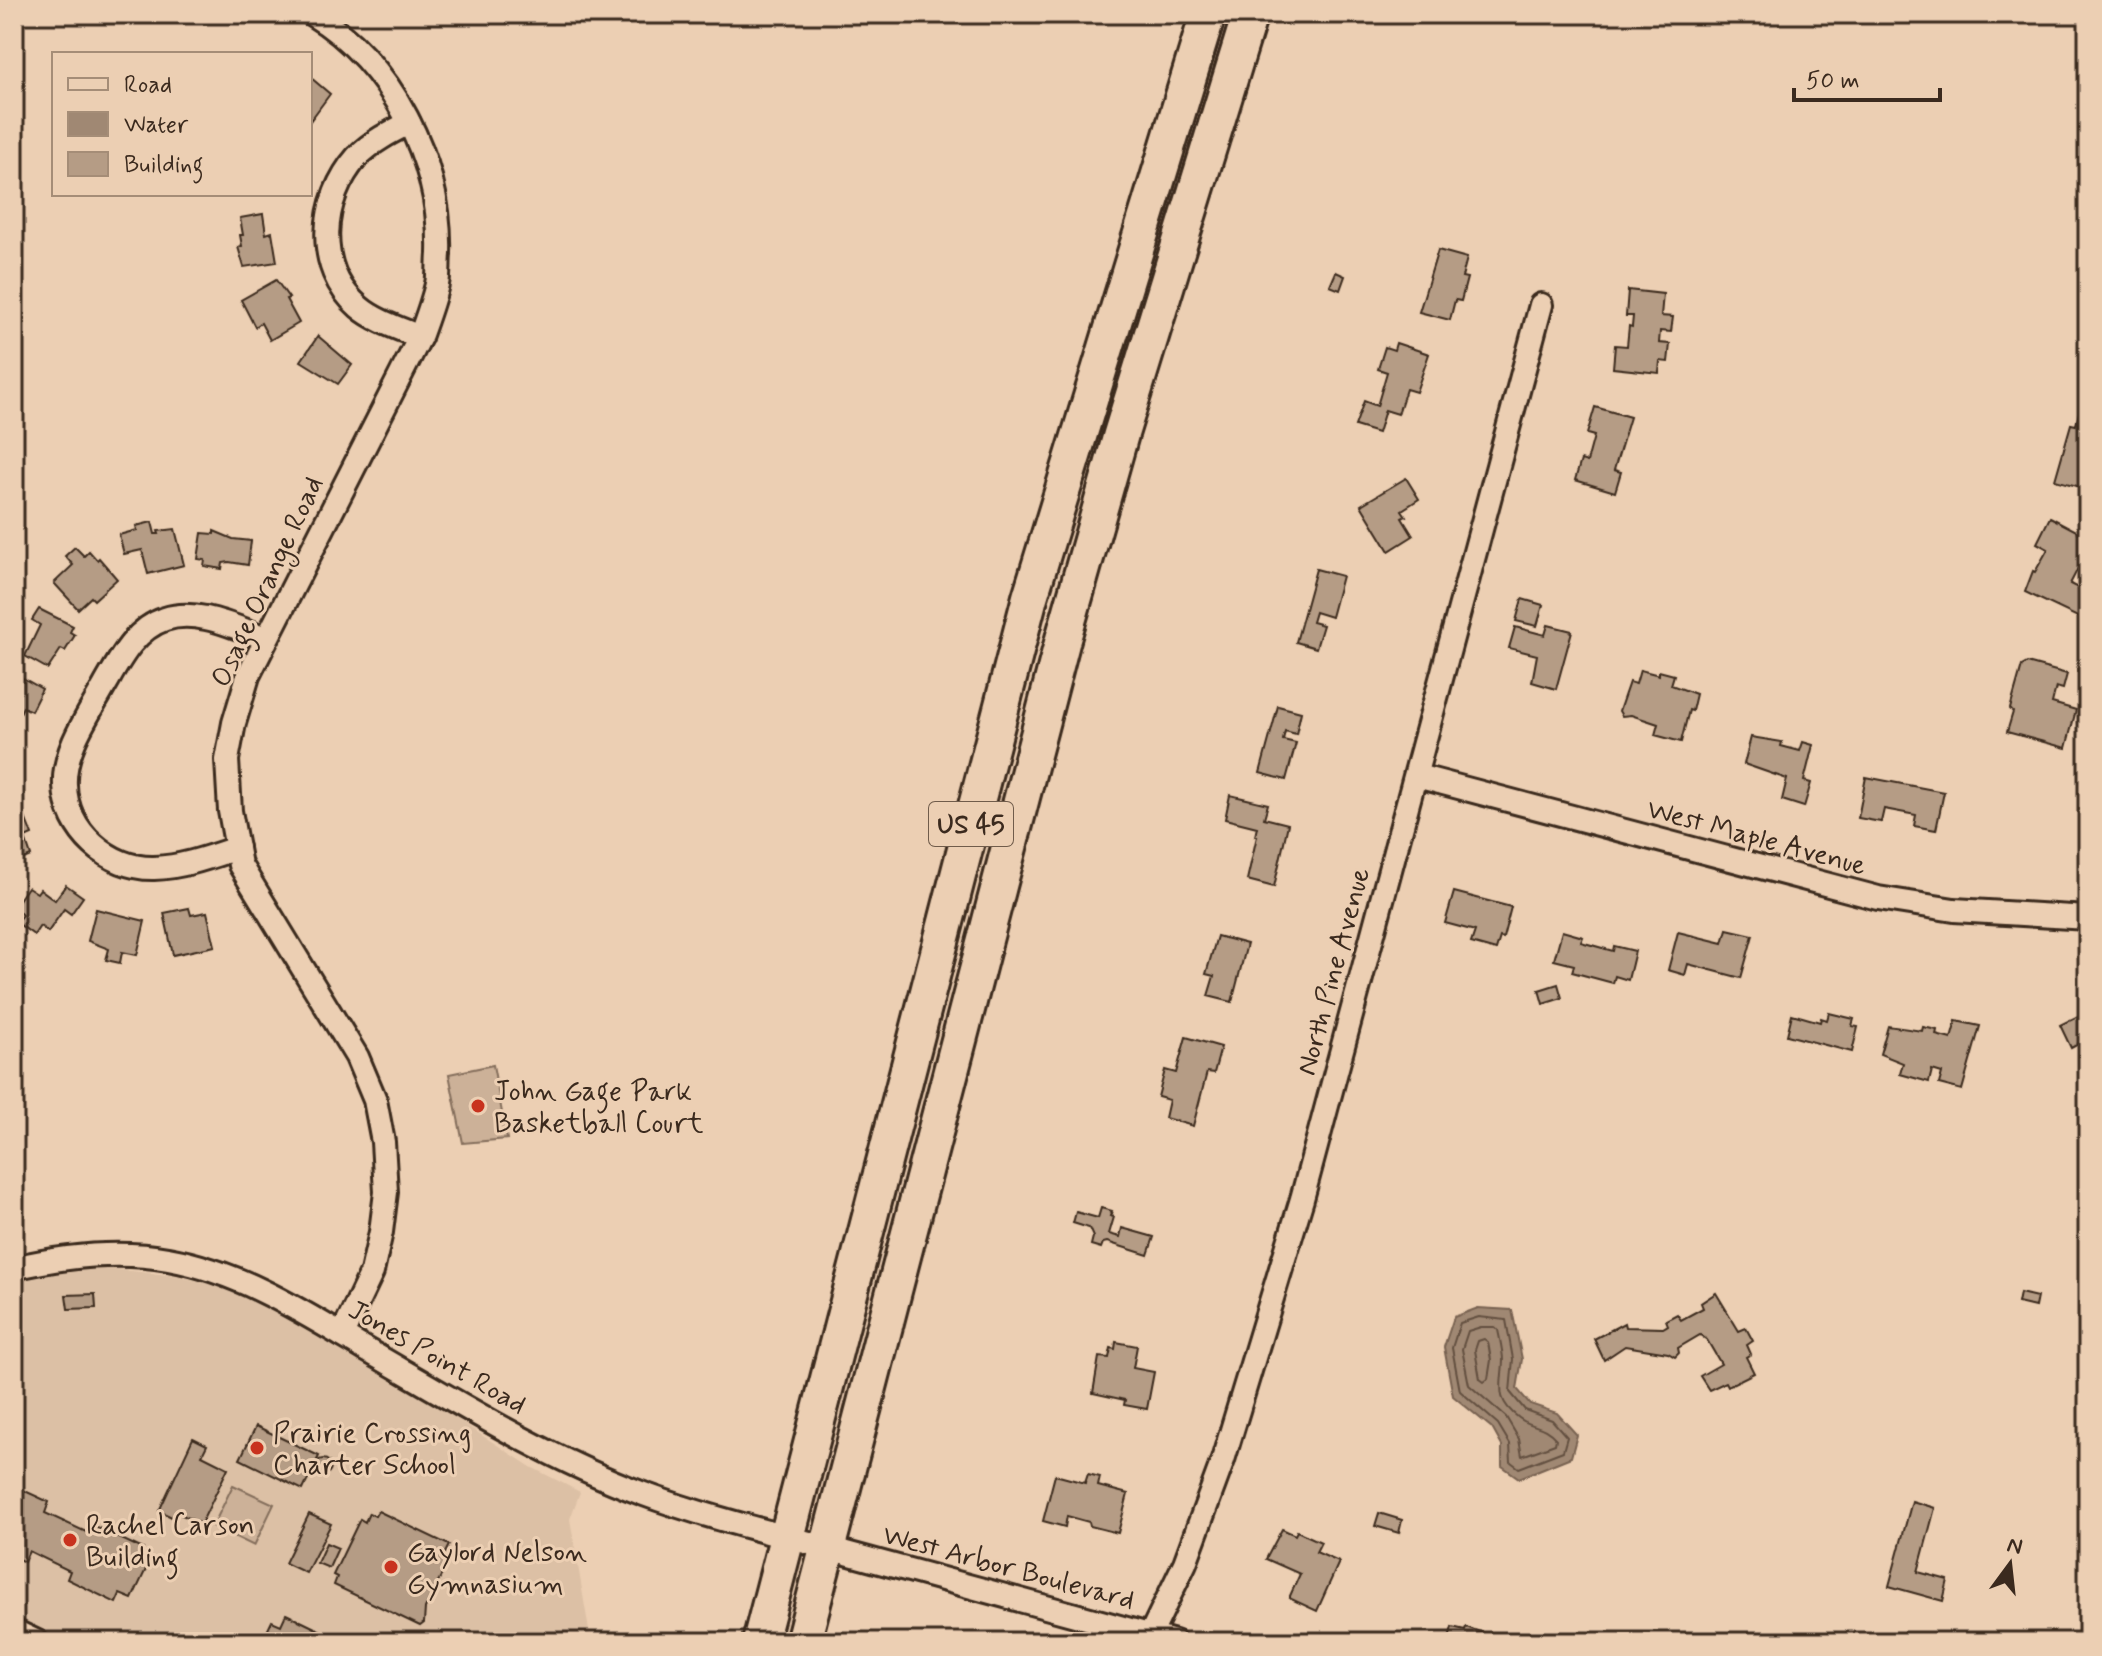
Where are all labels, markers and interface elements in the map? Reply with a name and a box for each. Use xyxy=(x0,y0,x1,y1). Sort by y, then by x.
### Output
legend xyxy=(52,52,312,196)
scale bar xyxy=(1794,52,1940,102)
text: 50 m xyxy=(1806,66,1860,97)
text: Road xyxy=(124,70,172,101)
text: Water xyxy=(124,110,189,141)
text: Building xyxy=(124,150,204,184)
street label: Osage Orange Road xyxy=(203,471,336,695)
street label: West Maple Avenue xyxy=(1643,791,1870,885)
road number: US 45 xyxy=(929,802,1013,846)
street label: North Pine Avenue xyxy=(1289,864,1380,1080)
place label: John Gage Park Basketball Court xyxy=(494,1074,704,1143)
marker: John Gage Park Basketball Court xyxy=(469,1097,487,1115)
street label: Jones Point Road xyxy=(341,1292,533,1424)
place label: Prairie Crossing Charter School xyxy=(273,1416,471,1485)
marker: Prairie Crossing Charter School xyxy=(248,1439,266,1457)
place label: Rachel Carson Building xyxy=(86,1508,254,1580)
street label: West Arbor Boulevard xyxy=(878,1517,1138,1620)
north arrow xyxy=(1970,1524,2050,1604)
marker: Rachel Carson Building xyxy=(61,1531,79,1549)
text: N xyxy=(2004,1531,2025,1562)
place label: Gaylord Nelson Gymnasium xyxy=(407,1535,587,1604)
marker: Gaylord Nelson Gymnasium xyxy=(382,1558,400,1576)

